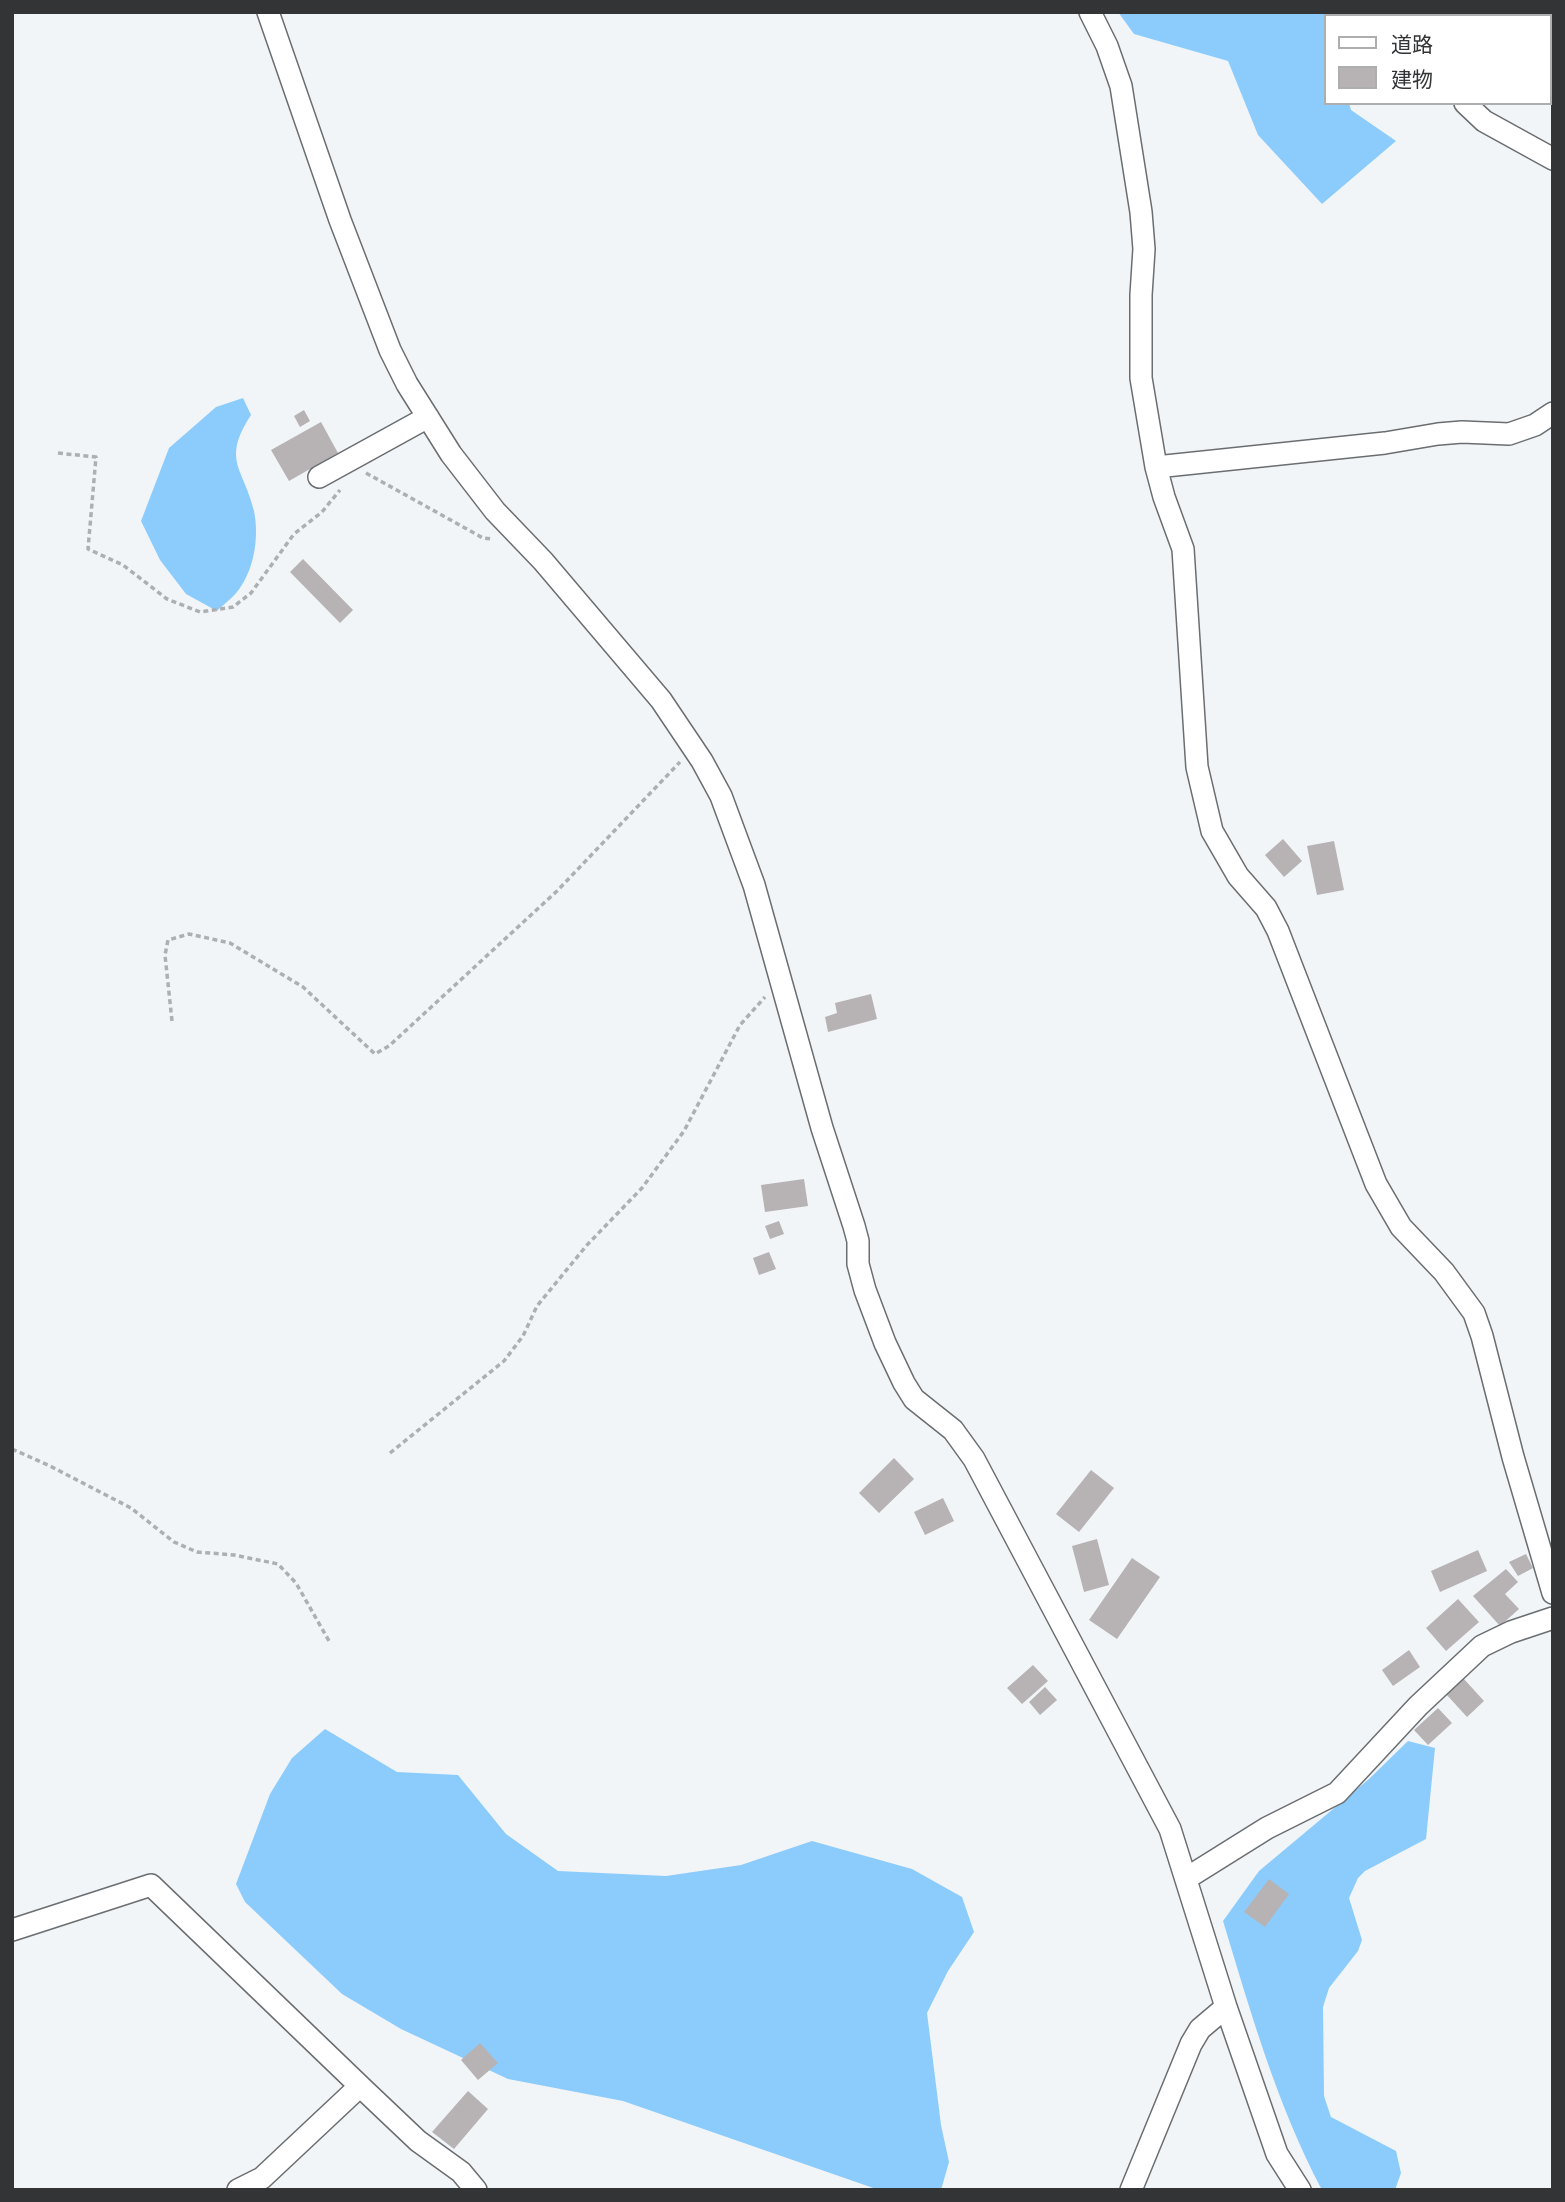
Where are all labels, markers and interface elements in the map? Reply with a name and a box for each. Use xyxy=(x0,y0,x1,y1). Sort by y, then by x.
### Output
legend xyxy=(1324,14,1551,105)
text: 道路 xyxy=(1391,33,1433,57)
text: 建物 xyxy=(1391,68,1433,92)

